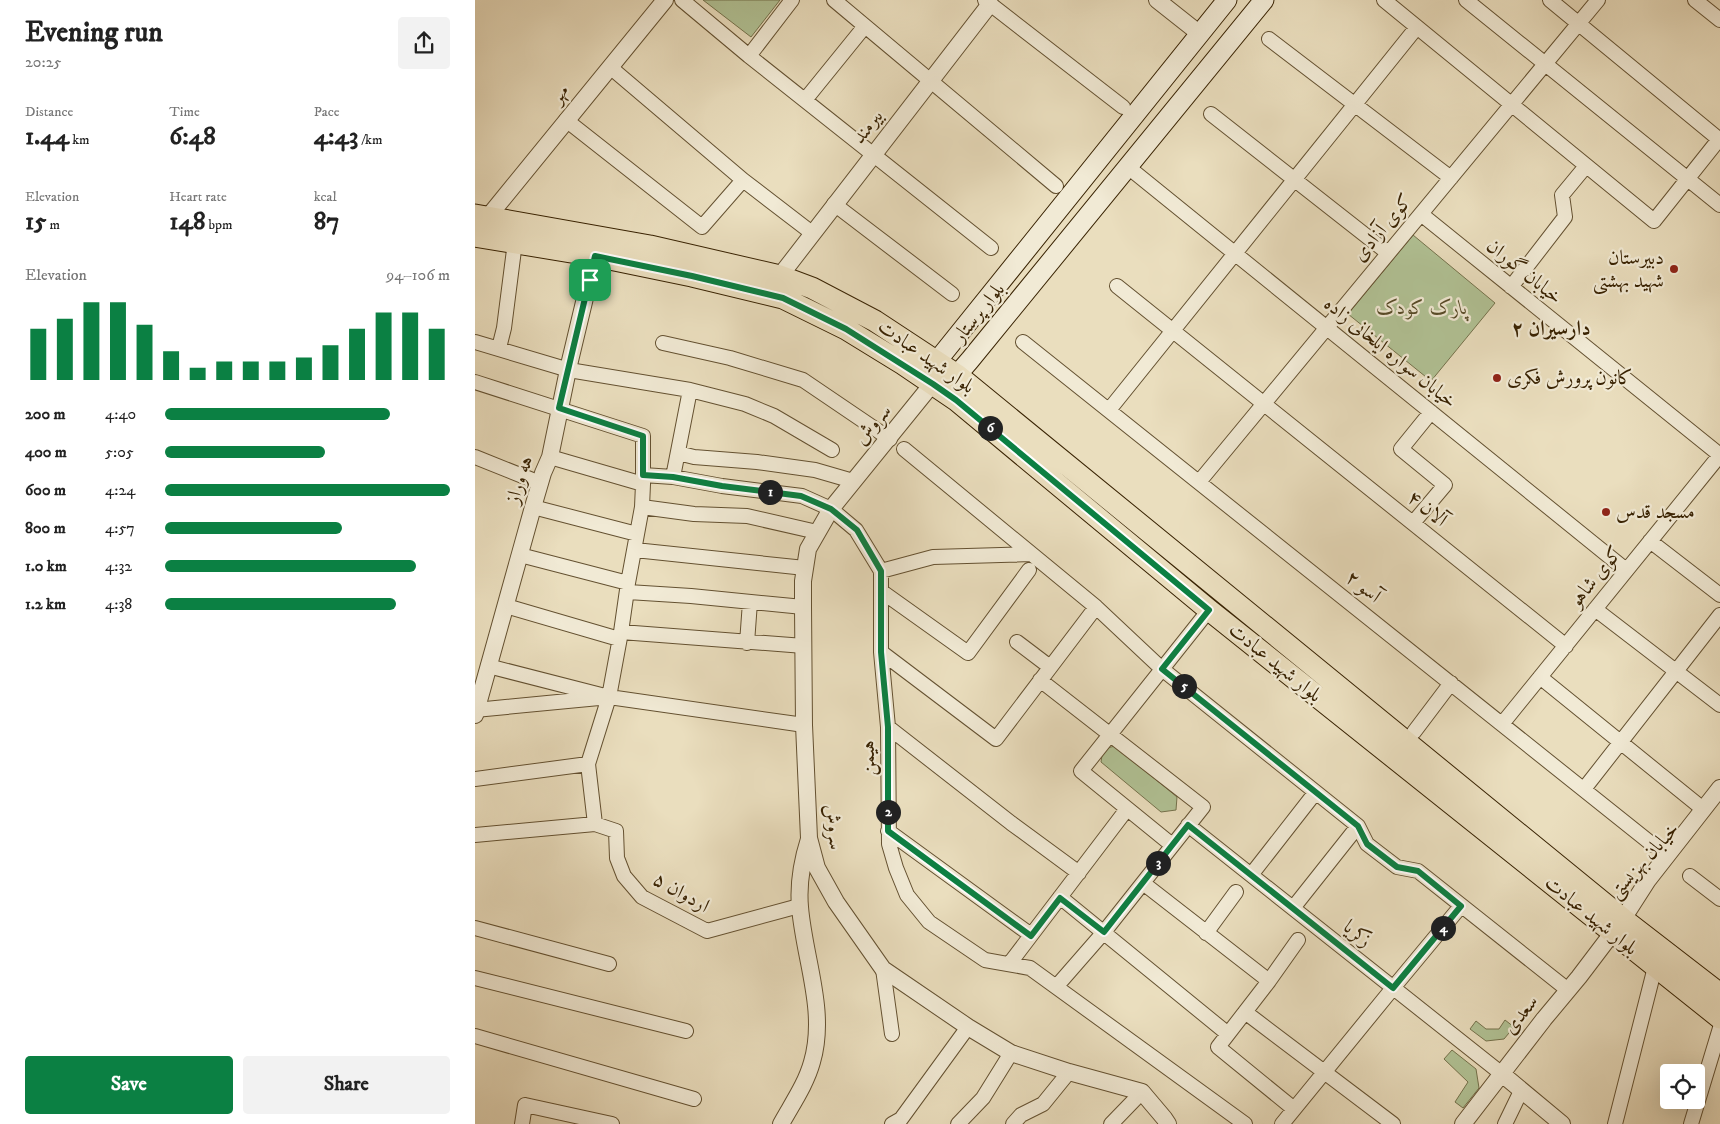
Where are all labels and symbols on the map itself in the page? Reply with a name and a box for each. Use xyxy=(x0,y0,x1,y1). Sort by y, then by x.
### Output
street label: مهر xyxy=(544,79,575,110)
street label: بیرمند xyxy=(847,105,889,149)
street label: کوی آزادی xyxy=(1347,188,1418,267)
street label: خیابان گوران xyxy=(1481,234,1567,310)
place label: دبیرستان شهید بهشتی xyxy=(1593,246,1664,295)
pin xyxy=(569,259,611,301)
marker: دبیرستان شهید بهشتی xyxy=(1668,263,1680,275)
street label: بلوار پرستار xyxy=(946,278,1011,350)
street label: خیابان سواره ایلخانی زاده xyxy=(1318,292,1462,414)
park label: پارک کودک xyxy=(1376,296,1470,322)
street label: بلوار شهید عبادت xyxy=(873,314,979,400)
district label: دارسیران ۲ xyxy=(1511,316,1591,342)
place label: کانون پرورش فکری xyxy=(1507,366,1633,391)
marker: کانون پرورش فکری xyxy=(1491,372,1503,384)
street label: سروش xyxy=(849,399,897,451)
pin: 6 xyxy=(977,416,1003,440)
street label: هه وراز xyxy=(500,453,539,509)
pin: 1 xyxy=(757,480,783,504)
street label: آلان ۴ xyxy=(1402,484,1455,534)
place label: مسجد قدس xyxy=(1616,500,1695,525)
marker: مسجد قدس xyxy=(1600,506,1612,518)
street label: کوی شاهو xyxy=(1563,541,1628,614)
street label: آسو ۲ xyxy=(1340,564,1389,611)
street label: بلوار شهید عبادت xyxy=(1223,618,1327,708)
pin: 5 xyxy=(1171,674,1197,698)
street label: هیمن xyxy=(856,740,881,776)
pin: 2 xyxy=(875,800,901,824)
street label: سروش xyxy=(818,803,848,851)
street label: خیابان بهزیستی xyxy=(1603,817,1686,905)
pin: 3 xyxy=(1145,850,1171,876)
street label: اردوان ۵ xyxy=(648,867,714,919)
street label: بلوار شهید عبادت xyxy=(1539,871,1643,961)
street label: زکریا xyxy=(1338,915,1376,953)
pin: 4 xyxy=(1431,916,1455,940)
street label: سعدی xyxy=(1498,990,1544,1040)

